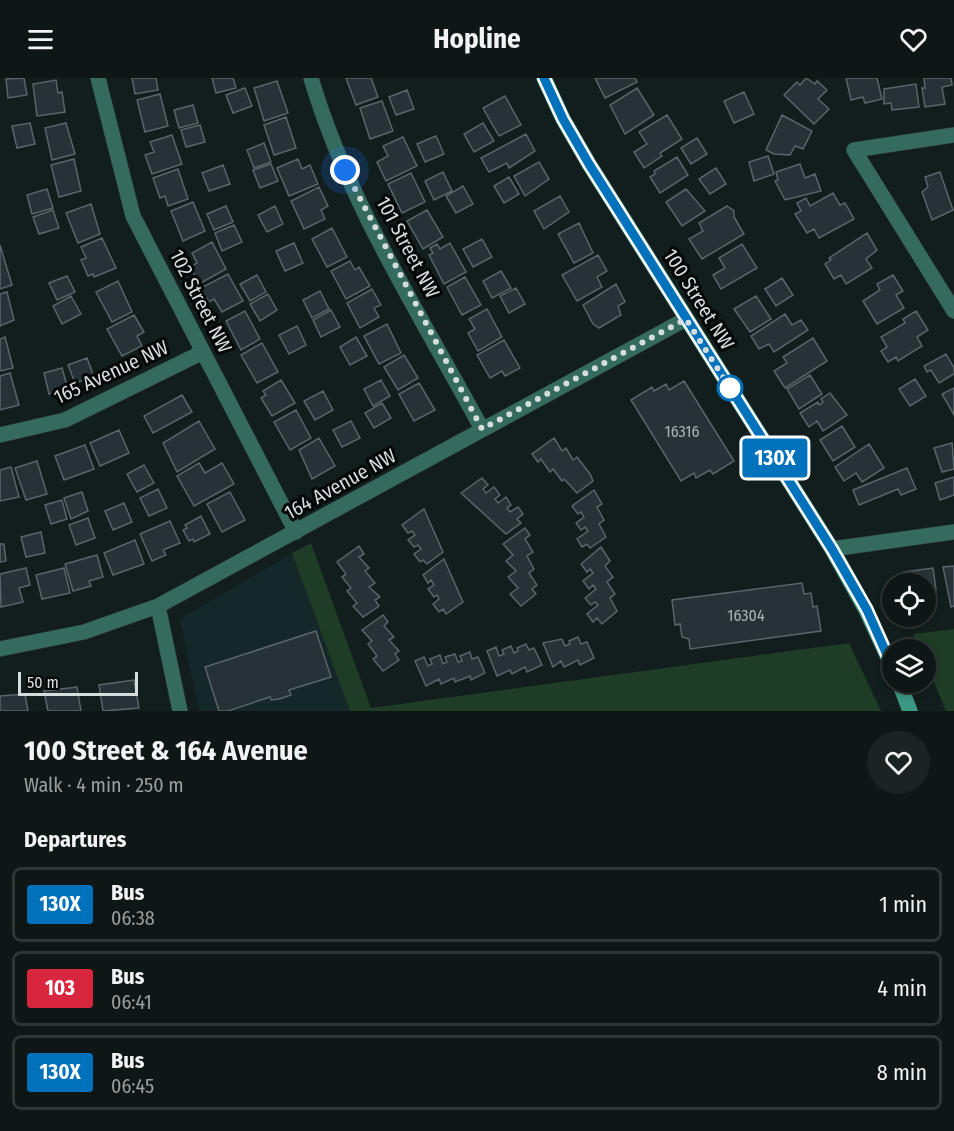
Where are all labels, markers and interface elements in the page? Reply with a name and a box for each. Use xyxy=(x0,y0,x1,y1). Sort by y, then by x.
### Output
icon: menu xyxy=(24,23,57,56)
text: Hopline xyxy=(433,23,521,55)
icon: heart xyxy=(897,23,930,56)
your location xyxy=(330,155,360,185)
street label: 101 Street NW xyxy=(371,192,445,302)
street label: 100 Street NW xyxy=(659,244,739,354)
street label: 102 Street NW xyxy=(165,245,237,357)
street label: 165 Avenue NW xyxy=(50,335,172,409)
unlabelled marker xyxy=(717,375,743,401)
house number: 16316 xyxy=(664,422,700,441)
line badge: 130X xyxy=(733,438,817,478)
street label: 164 Avenue NW xyxy=(280,443,400,525)
text: 130X xyxy=(754,445,796,471)
map controls xyxy=(882,573,936,693)
button: locate xyxy=(882,573,936,627)
house number: 16304 xyxy=(727,606,765,625)
button: layers xyxy=(882,639,936,693)
scale bar xyxy=(18,669,138,696)
text: 50 m xyxy=(27,673,59,692)
button: heart xyxy=(867,731,930,794)
text: 100 Street & 164 Avenue xyxy=(24,734,308,767)
text: Walk · 4 min · 250 m xyxy=(24,773,184,797)
text: Departures xyxy=(24,826,126,853)
text: Bus xyxy=(111,879,144,906)
text: 130X xyxy=(39,891,81,917)
text: 1 min xyxy=(879,891,927,918)
text: 06:38 xyxy=(111,906,155,930)
text: Bus xyxy=(111,963,144,990)
text: 103 xyxy=(45,975,75,1001)
text: 4 min xyxy=(877,975,927,1002)
text: 06:41 xyxy=(111,990,152,1014)
text: Bus xyxy=(111,1047,144,1074)
text: 130X xyxy=(39,1059,81,1085)
text: 8 min xyxy=(877,1059,927,1086)
text: 06:45 xyxy=(111,1074,154,1098)

